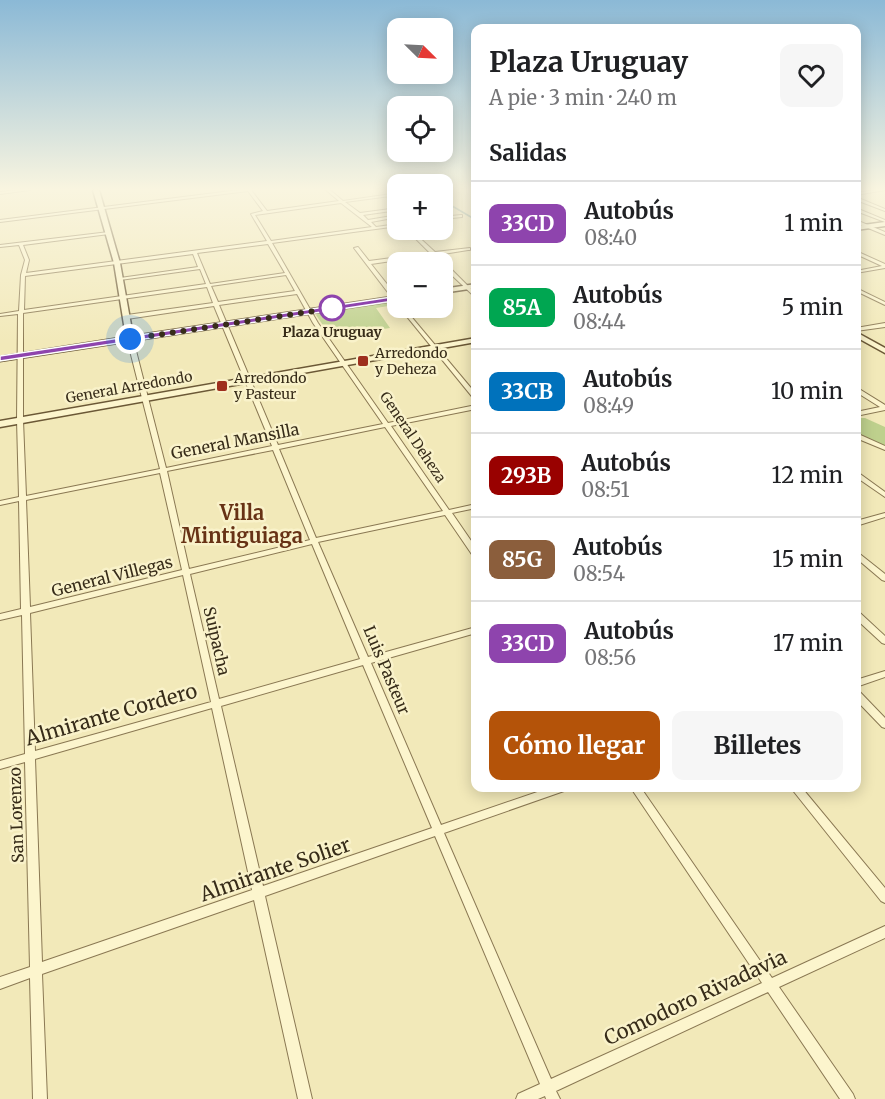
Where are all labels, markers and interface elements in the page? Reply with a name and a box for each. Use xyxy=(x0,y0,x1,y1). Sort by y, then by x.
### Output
north arrow xyxy=(387,18,453,84)
map controls xyxy=(387,18,453,318)
text: Plaza Uruguay xyxy=(489,44,688,80)
button: heart xyxy=(780,44,843,107)
text: A pie · 3 min · 240 m xyxy=(489,85,677,110)
button: locate xyxy=(387,96,453,162)
text: Salidas xyxy=(489,139,567,167)
button: + xyxy=(387,174,453,240)
text: Autobús xyxy=(584,197,674,225)
text: 1 min xyxy=(784,209,843,237)
text: 33CD xyxy=(501,210,554,237)
text: 08:40 xyxy=(584,225,637,250)
button: − xyxy=(387,252,453,318)
text: Autobús xyxy=(573,281,663,309)
text: 5 min xyxy=(781,293,843,321)
text: 85A xyxy=(503,294,541,321)
marker: Plaza Uruguay xyxy=(319,295,345,321)
text: 08:44 xyxy=(573,309,626,334)
place label: Plaza Uruguay xyxy=(282,323,382,341)
your location xyxy=(115,324,145,354)
place label: Arredondo y Deheza xyxy=(374,344,447,378)
marker: Arredondo y Deheza xyxy=(356,354,370,368)
text: Autobús xyxy=(583,365,672,393)
street label: General Arredondo xyxy=(64,367,194,407)
place label: Arredondo y Pasteur xyxy=(233,369,306,403)
text: 10 min xyxy=(771,377,843,405)
text: 33CB xyxy=(501,378,553,405)
marker: Arredondo y Pasteur xyxy=(215,379,229,393)
street label: General Deheza xyxy=(376,388,450,486)
text: 08:49 xyxy=(583,393,634,418)
street label: General Mansilla xyxy=(169,419,301,463)
text: Autobús xyxy=(581,449,671,477)
text: 12 min xyxy=(772,461,843,489)
text: 293B xyxy=(501,462,551,489)
text: 08:51 xyxy=(581,477,629,502)
district label: Villa Mintiguiaga xyxy=(181,500,303,548)
text: Autobús xyxy=(573,533,663,561)
text: 15 min xyxy=(772,545,843,573)
text: 85G xyxy=(502,546,542,573)
street label: General Villegas xyxy=(49,551,175,601)
text: 08:54 xyxy=(573,561,625,586)
street label: Suipacha xyxy=(199,605,235,678)
text: Autobús xyxy=(584,617,674,645)
street label: Luis Pasteur xyxy=(359,623,415,717)
text: 17 min xyxy=(773,629,843,657)
text: 33CD xyxy=(501,630,554,657)
text: 08:56 xyxy=(584,645,636,670)
street label: Almirante Cordero xyxy=(21,677,200,751)
button: Cómo llegar xyxy=(489,711,660,780)
button: Billetes xyxy=(672,711,843,780)
street label: San Lorenzo xyxy=(4,767,28,863)
street label: Almirante Solier xyxy=(195,832,354,907)
street label: Comodoro Rivadavia xyxy=(600,944,790,1050)

